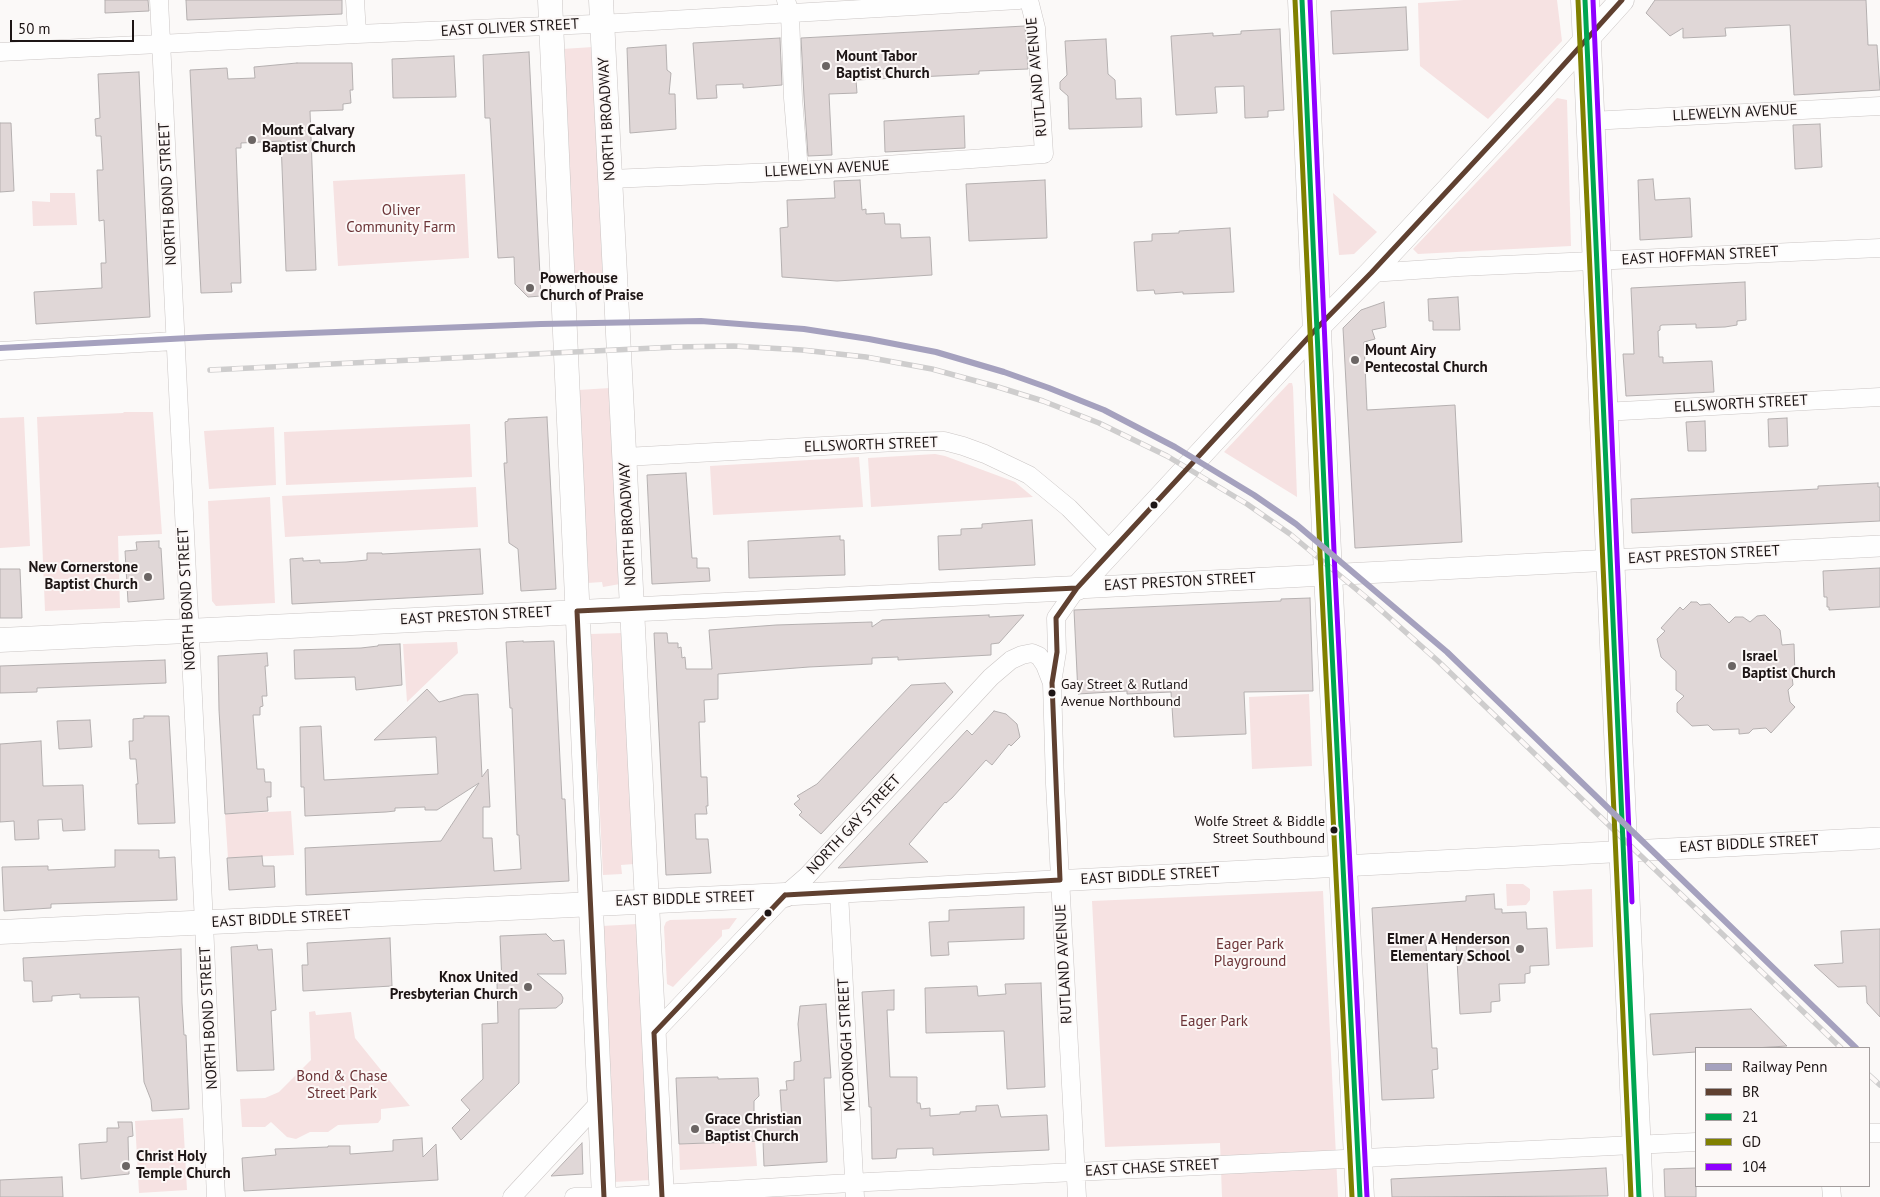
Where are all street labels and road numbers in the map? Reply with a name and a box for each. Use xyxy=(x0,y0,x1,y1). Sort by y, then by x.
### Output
street label: EAST OLIVER STREET xyxy=(440,15,580,41)
street label: RUTLAND AVENUE xyxy=(1023,16,1051,138)
street label: NORTH BROADWAY xyxy=(595,57,619,181)
street label: LLEWELYN AVENUE xyxy=(1672,101,1798,125)
street label: NORTH BOND STREET xyxy=(155,122,181,266)
street label: LLEWELYN AVENUE xyxy=(764,157,890,181)
street label: EAST HOFFMAN STREET xyxy=(1621,243,1779,269)
street label: ELLSWORTH STREET xyxy=(1674,392,1808,416)
street label: ELLSWORTH STREET xyxy=(804,434,938,456)
street label: NORTH BROADWAY xyxy=(616,462,640,586)
street label: NORTH BOND STREET xyxy=(174,527,200,671)
street label: EAST PRESTON STREET xyxy=(1628,542,1780,568)
street label: EAST PRESTON STREET xyxy=(1104,569,1256,595)
street label: EAST PRESTON STREET xyxy=(400,603,552,629)
street label: NORTH GAY STREET xyxy=(803,771,905,879)
street label: EAST BIDDLE STREET xyxy=(1679,831,1819,857)
street label: EAST BIDDLE STREET xyxy=(1080,863,1220,889)
street label: EAST BIDDLE STREET xyxy=(615,888,755,910)
street label: RUTLAND AVENUE xyxy=(1052,904,1076,1024)
street label: EAST BIDDLE STREET xyxy=(211,906,351,932)
street label: NORTH BOND STREET xyxy=(196,946,222,1090)
street label: MCDONOGH STREET xyxy=(835,978,859,1112)
street label: EAST CHASE STREET xyxy=(1085,1156,1219,1180)

